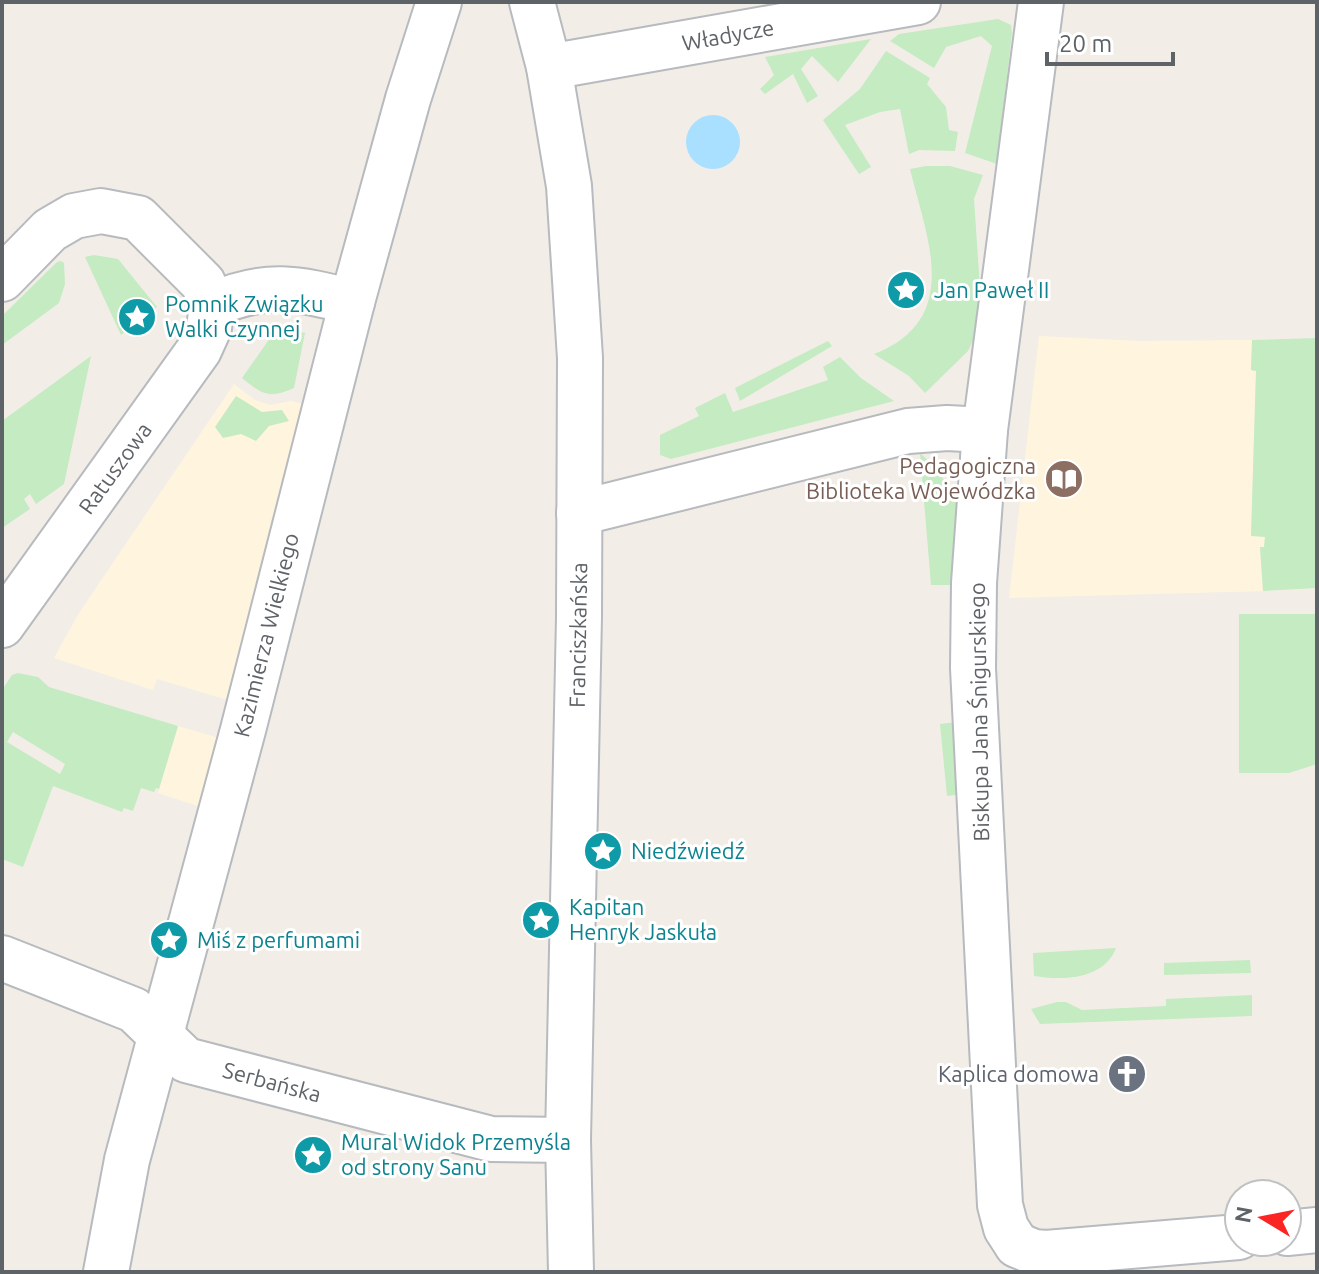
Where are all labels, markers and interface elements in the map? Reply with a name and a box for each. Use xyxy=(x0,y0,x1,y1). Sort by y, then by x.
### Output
street label: Władycze xyxy=(680,14,776,55)
scale bar xyxy=(1047,16,1173,66)
text: 20 m xyxy=(1059,30,1112,57)
place icon: Jan Paweł II xyxy=(885,269,927,311)
place label: Jan Paweł II xyxy=(934,277,1049,302)
place label: Pomnik Związku Walki Czynnej xyxy=(165,291,324,341)
place icon: Pomnik Związku Walki Czynnej xyxy=(116,296,158,338)
street label: Ratuszowa xyxy=(73,417,156,518)
place label: Pedagogiczna Biblioteka Wojewódzka xyxy=(806,453,1036,503)
library icon: Pedagogiczna Biblioteka Wojewódzka xyxy=(1043,458,1085,500)
street label: Kazimierza Wielkiego xyxy=(228,530,303,740)
street label: Franciszkańska xyxy=(564,562,591,708)
street label: Biskupa Jana Śnigurskiego xyxy=(963,582,993,842)
place icon: Niedźwiedź xyxy=(582,830,624,872)
place label: Niedźwiedź xyxy=(631,838,745,863)
place label: Kapitan Henryk Jaskuła xyxy=(569,894,717,944)
place icon: Kapitan Henryk Jaskuła xyxy=(520,899,562,941)
place icon: Miś z perfumami xyxy=(148,919,190,961)
place label: Miś z perfumami xyxy=(197,927,360,952)
church icon: Kaplica domowa xyxy=(1106,1053,1148,1095)
street label: Serbańska xyxy=(220,1056,324,1107)
place label: Kaplica domowa xyxy=(938,1061,1099,1086)
place label: Mural Widok Przemyśla od strony Sanu xyxy=(341,1129,571,1179)
place icon: Mural Widok Przemyśla od strony Sanu xyxy=(292,1134,334,1176)
north arrow xyxy=(1223,1178,1303,1258)
text: N xyxy=(1229,1204,1257,1225)

